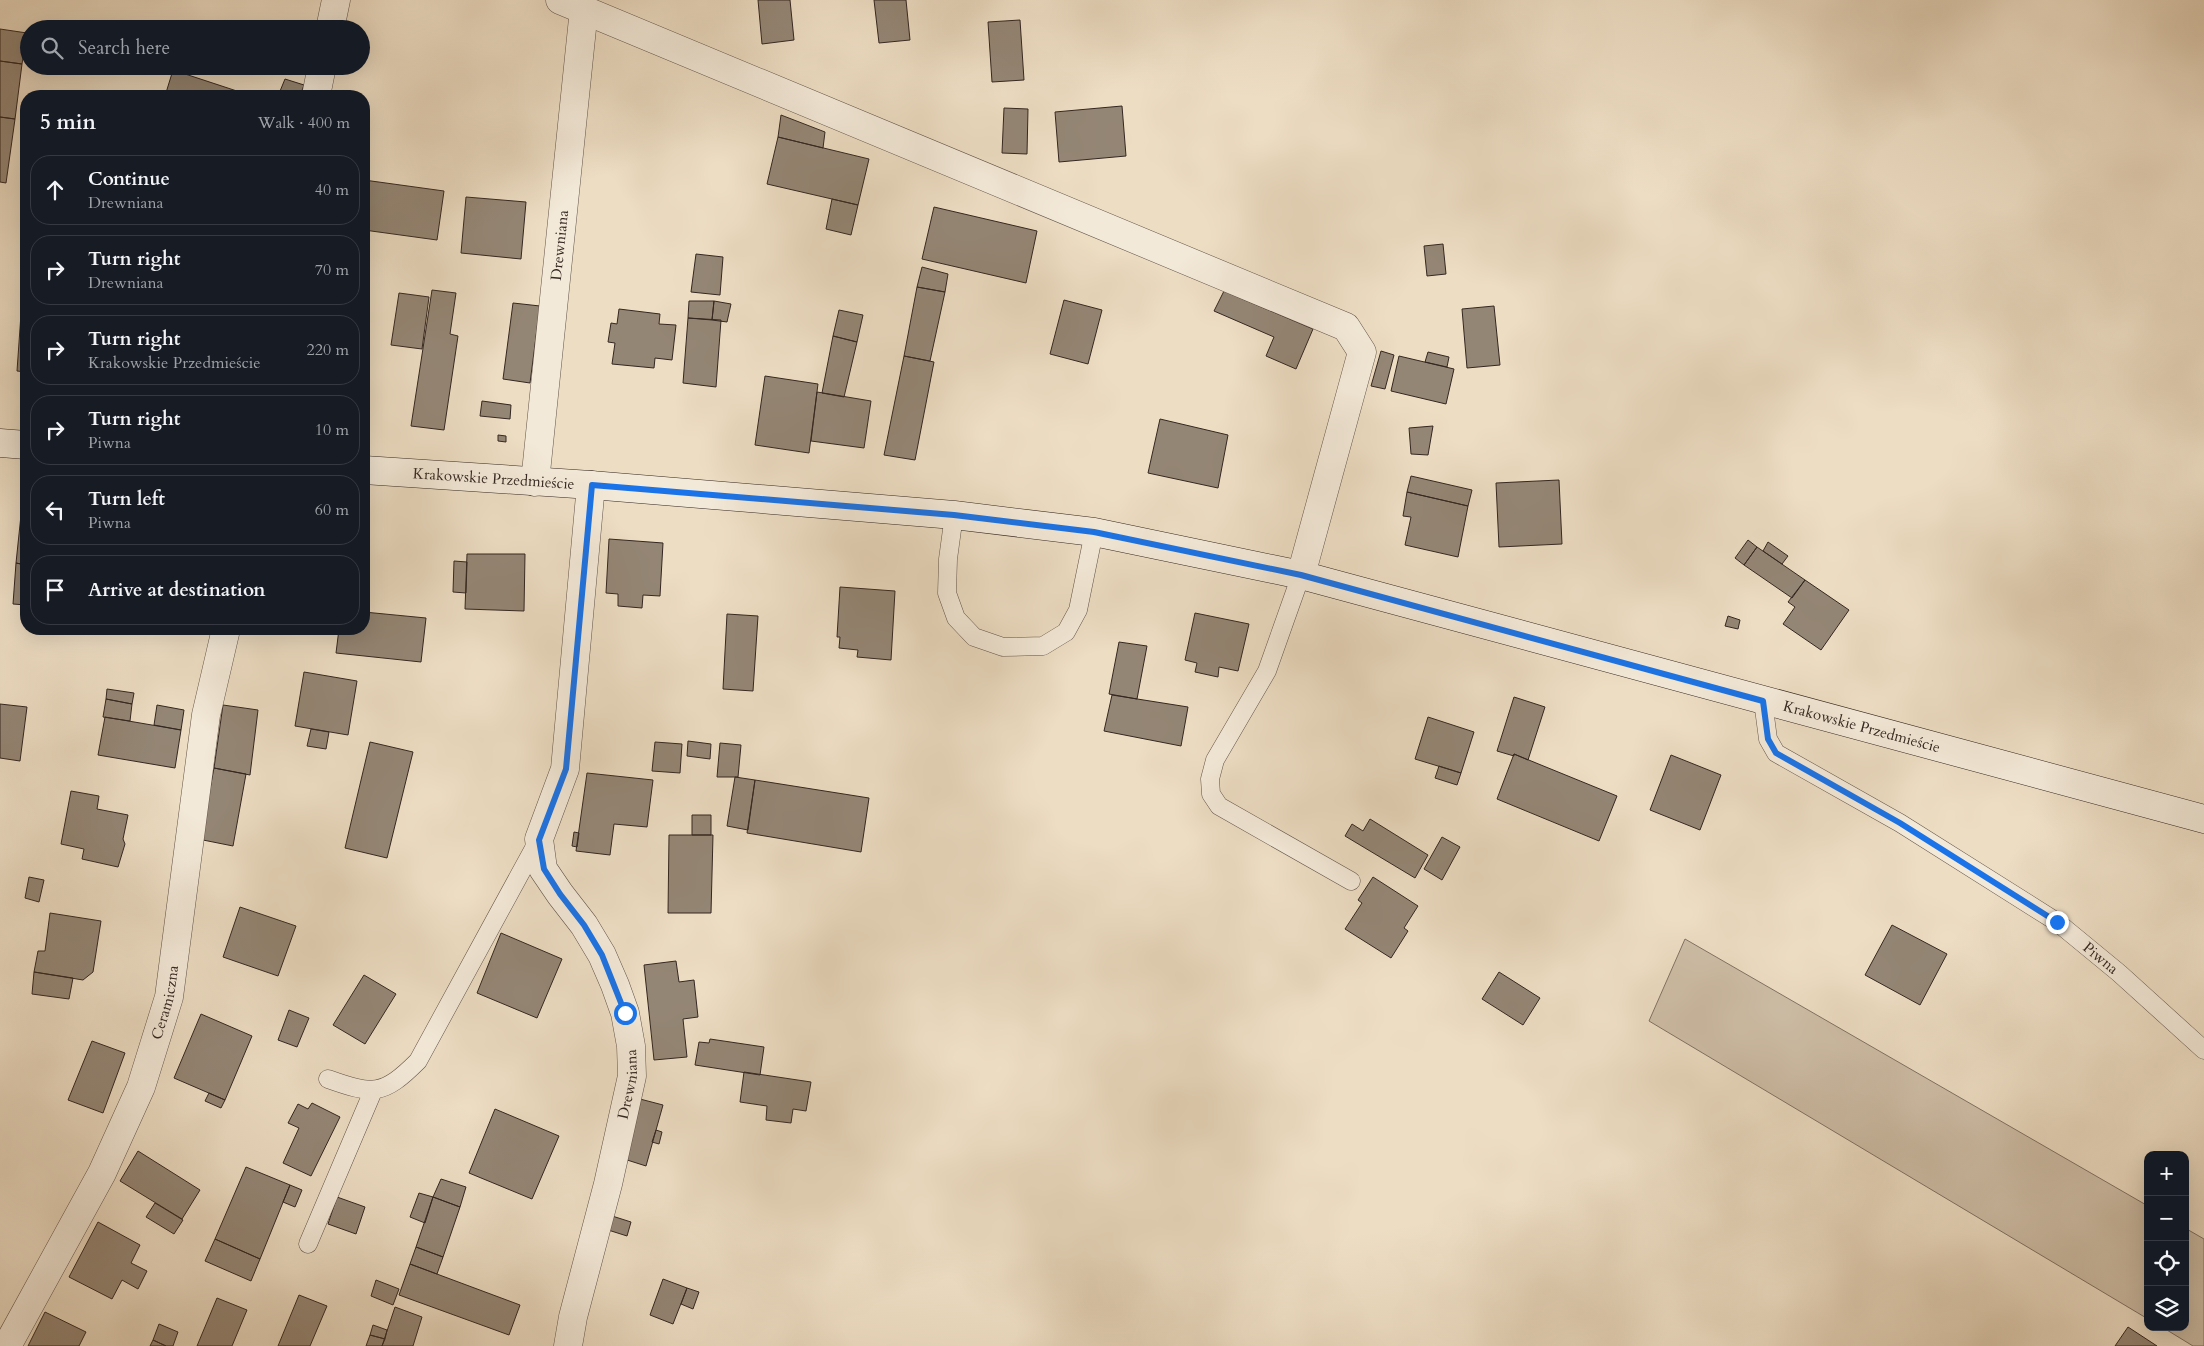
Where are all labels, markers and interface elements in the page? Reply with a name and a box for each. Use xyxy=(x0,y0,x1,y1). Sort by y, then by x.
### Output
search box xyxy=(20,20,370,75)
icon: search xyxy=(38,34,66,62)
text: Search here xyxy=(78,35,170,61)
text: 5 min xyxy=(40,108,96,137)
text: Walk · 400 m xyxy=(258,112,350,134)
text: Continue xyxy=(88,166,170,192)
icon: ahead xyxy=(41,176,69,204)
text: 40 m xyxy=(315,179,349,201)
text: Drewniana xyxy=(88,192,163,214)
street label: Drewniana xyxy=(546,209,573,281)
text: Turn right xyxy=(88,246,180,272)
icon: right xyxy=(41,256,69,284)
text: 70 m xyxy=(315,259,349,281)
text: Drewniana xyxy=(88,272,163,294)
text: Turn right xyxy=(88,326,180,352)
icon: right xyxy=(41,336,69,364)
text: 220 m xyxy=(307,339,349,361)
text: Krakowskie Przedmieście xyxy=(88,352,261,374)
text: Turn right xyxy=(88,406,180,432)
icon: right xyxy=(41,416,69,444)
text: 10 m xyxy=(315,419,349,441)
text: Piwna xyxy=(88,432,131,454)
street label: Krakowskie Przedmieście xyxy=(412,463,575,494)
text: Turn left xyxy=(88,486,165,512)
icon: left xyxy=(41,496,69,524)
text: 60 m xyxy=(315,499,349,521)
text: Piwna xyxy=(88,512,131,534)
icon: arrive xyxy=(41,576,69,604)
text: Arrive at destination xyxy=(88,577,265,603)
street label: Krakowskie Przedmieście xyxy=(1781,696,1943,757)
route end xyxy=(2046,911,2069,934)
street label: Piwna xyxy=(2079,937,2123,979)
street label: Ceramiczna xyxy=(146,964,183,1042)
route start xyxy=(614,1002,637,1025)
street label: Drewniana xyxy=(613,1048,642,1121)
map controls xyxy=(2144,1151,2189,1331)
button: + xyxy=(2144,1151,2189,1196)
button: − xyxy=(2144,1196,2189,1241)
button: locate xyxy=(2144,1241,2189,1286)
button: layers xyxy=(2144,1286,2189,1331)

